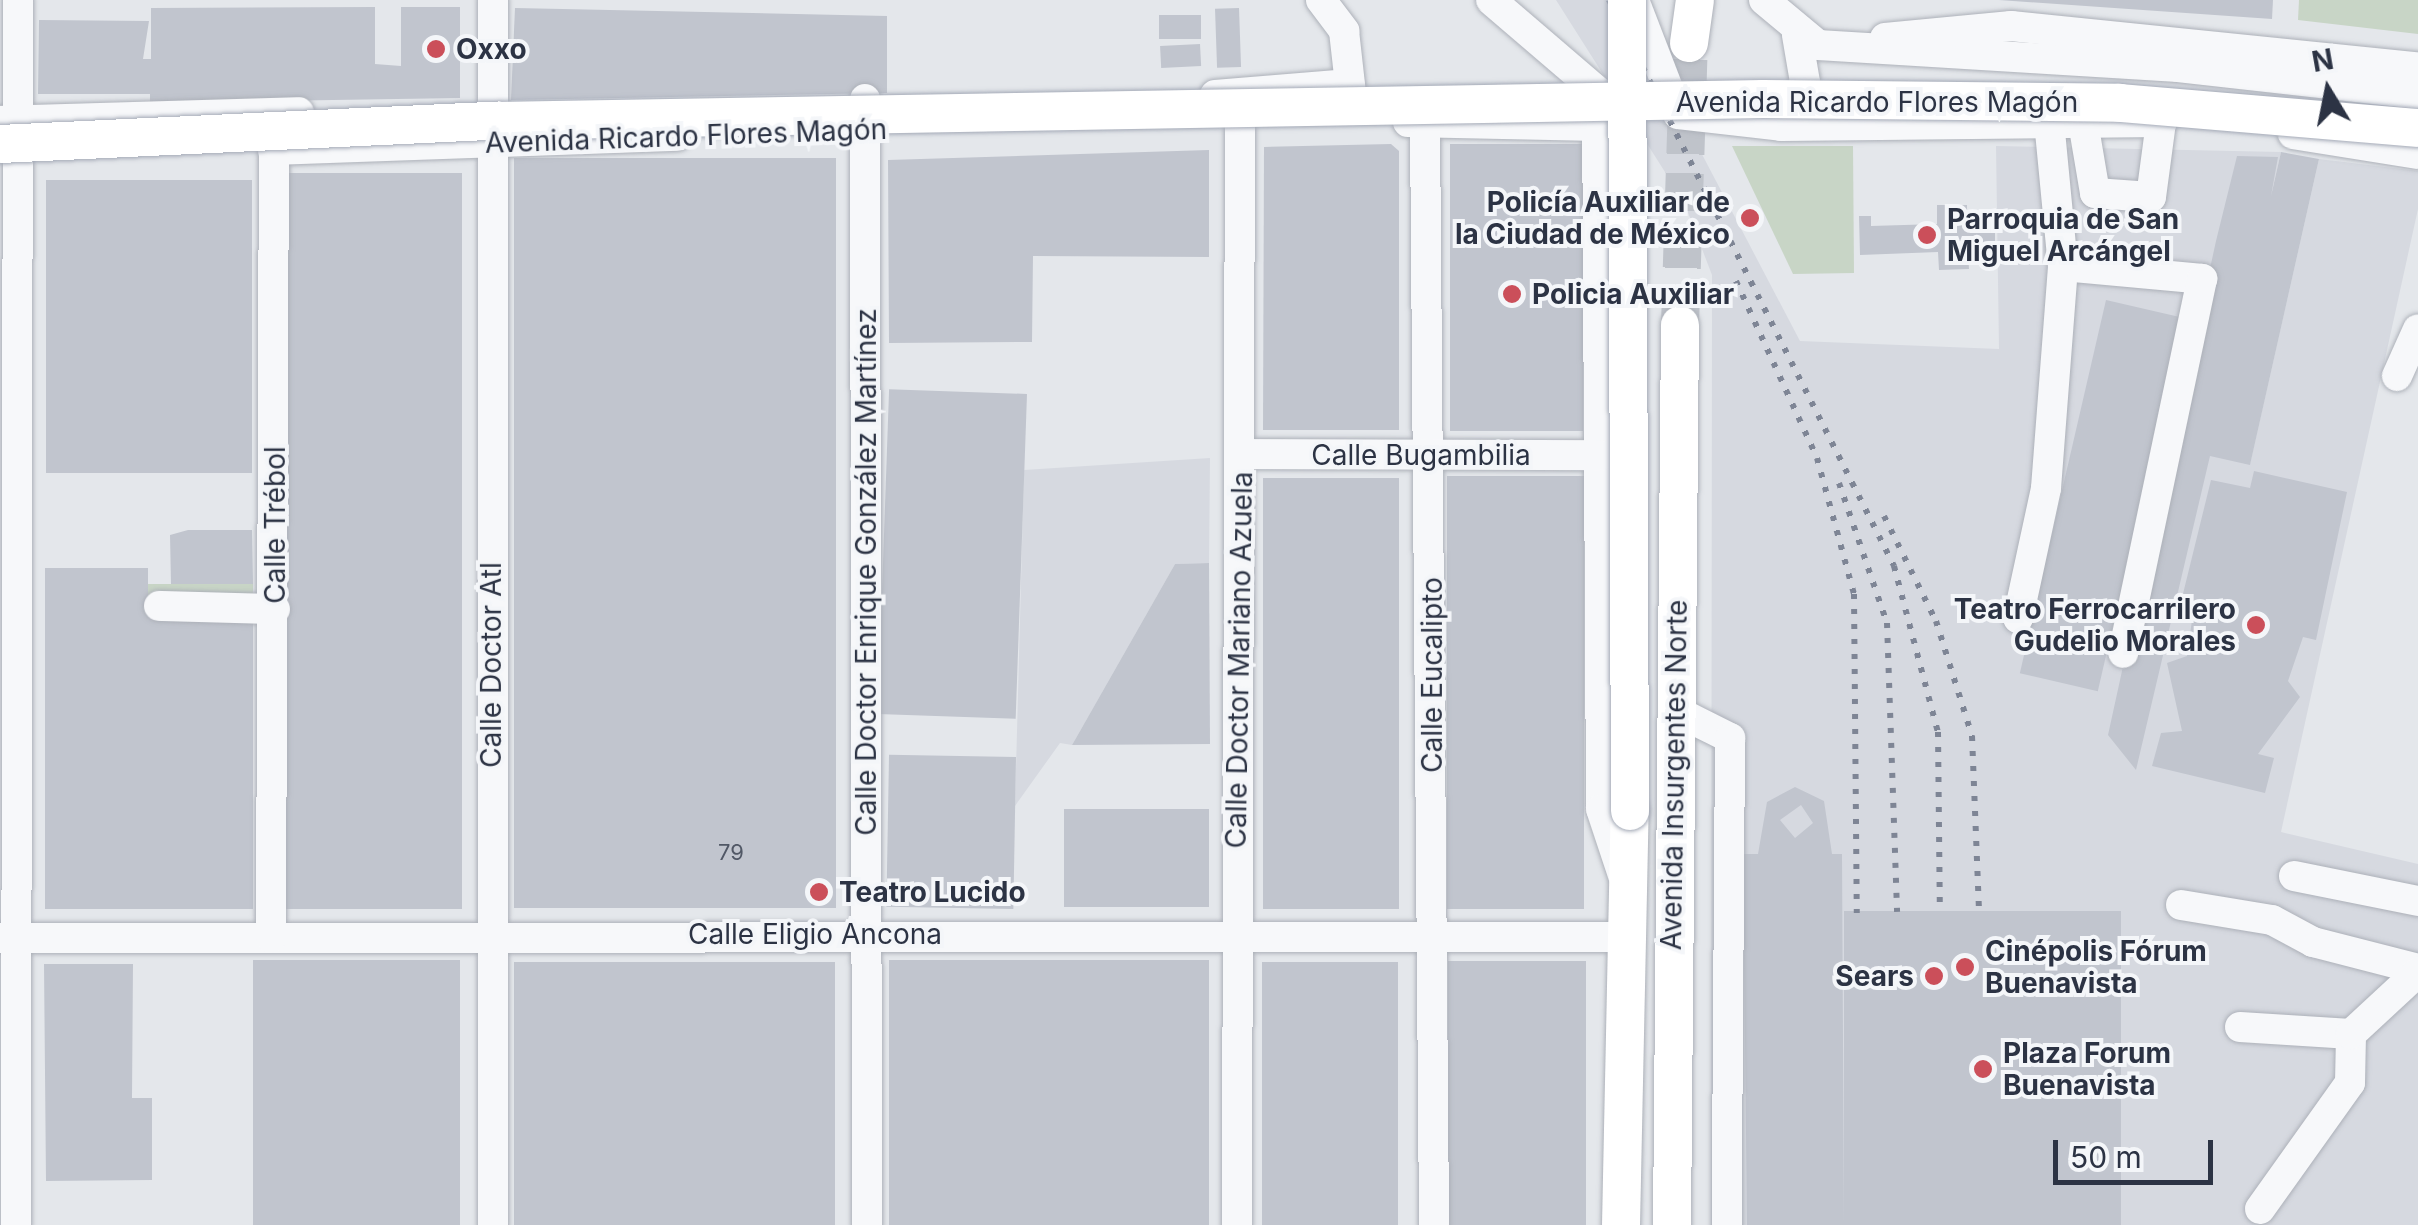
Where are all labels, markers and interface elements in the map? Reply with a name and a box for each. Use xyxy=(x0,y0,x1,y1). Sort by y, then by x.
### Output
place label: Oxxo xyxy=(456,32,527,66)
marker: Oxxo xyxy=(425,38,447,60)
north arrow xyxy=(2278,40,2378,140)
text: N xyxy=(2309,42,2336,79)
street label: Avenida Ricardo Flores Magón xyxy=(1676,85,2078,119)
street label: Avenida Ricardo Flores Magón xyxy=(484,112,888,160)
place label: Policía Auxiliar de la Ciudad de México xyxy=(1455,185,1730,251)
place label: Parroquia de San Miguel Arcángel xyxy=(1947,202,2179,268)
marker: Policía Auxiliar de la Ciudad de México xyxy=(1739,207,1761,229)
marker: Parroquia de San Miguel Arcángel xyxy=(1916,224,1938,246)
place label: Policia Auxiliar xyxy=(1532,277,1734,311)
marker: Policia Auxiliar xyxy=(1501,283,1523,305)
street label: Calle Doctor Enrique González Martínez xyxy=(849,308,883,836)
street label: Calle Bugambilia xyxy=(1311,438,1531,472)
street label: Calle Trébol xyxy=(258,446,292,604)
street label: Calle Doctor Mariano Azuela xyxy=(1219,471,1259,849)
street label: Calle Doctor Atl xyxy=(474,562,508,768)
street label: Calle Eucalipto xyxy=(1415,577,1449,773)
place label: Teatro Ferrocarrilero Gudelio Morales xyxy=(1954,592,2236,658)
street label: Avenida Insurgentes Norte xyxy=(1654,600,1694,950)
marker: Teatro Ferrocarrilero Gudelio Morales xyxy=(2245,614,2267,636)
house number: 79 xyxy=(718,840,744,866)
place label: Teatro Lucido xyxy=(839,875,1026,909)
marker: Teatro Lucido xyxy=(808,881,830,903)
street label: Calle Eligio Ancona xyxy=(688,917,942,951)
place label: Cinépolis Fórum Buenavista xyxy=(1985,934,2207,1000)
marker: Cinépolis Fórum Buenavista xyxy=(1954,956,1976,978)
place label: Sears xyxy=(1835,959,1914,993)
marker: Sears xyxy=(1923,965,1945,987)
place label: Plaza Forum Buenavista xyxy=(2003,1036,2171,1102)
marker: Plaza Forum Buenavista xyxy=(1972,1058,1994,1080)
scale bar xyxy=(2058,1120,2218,1182)
text: 50 m xyxy=(2070,1139,2142,1175)

